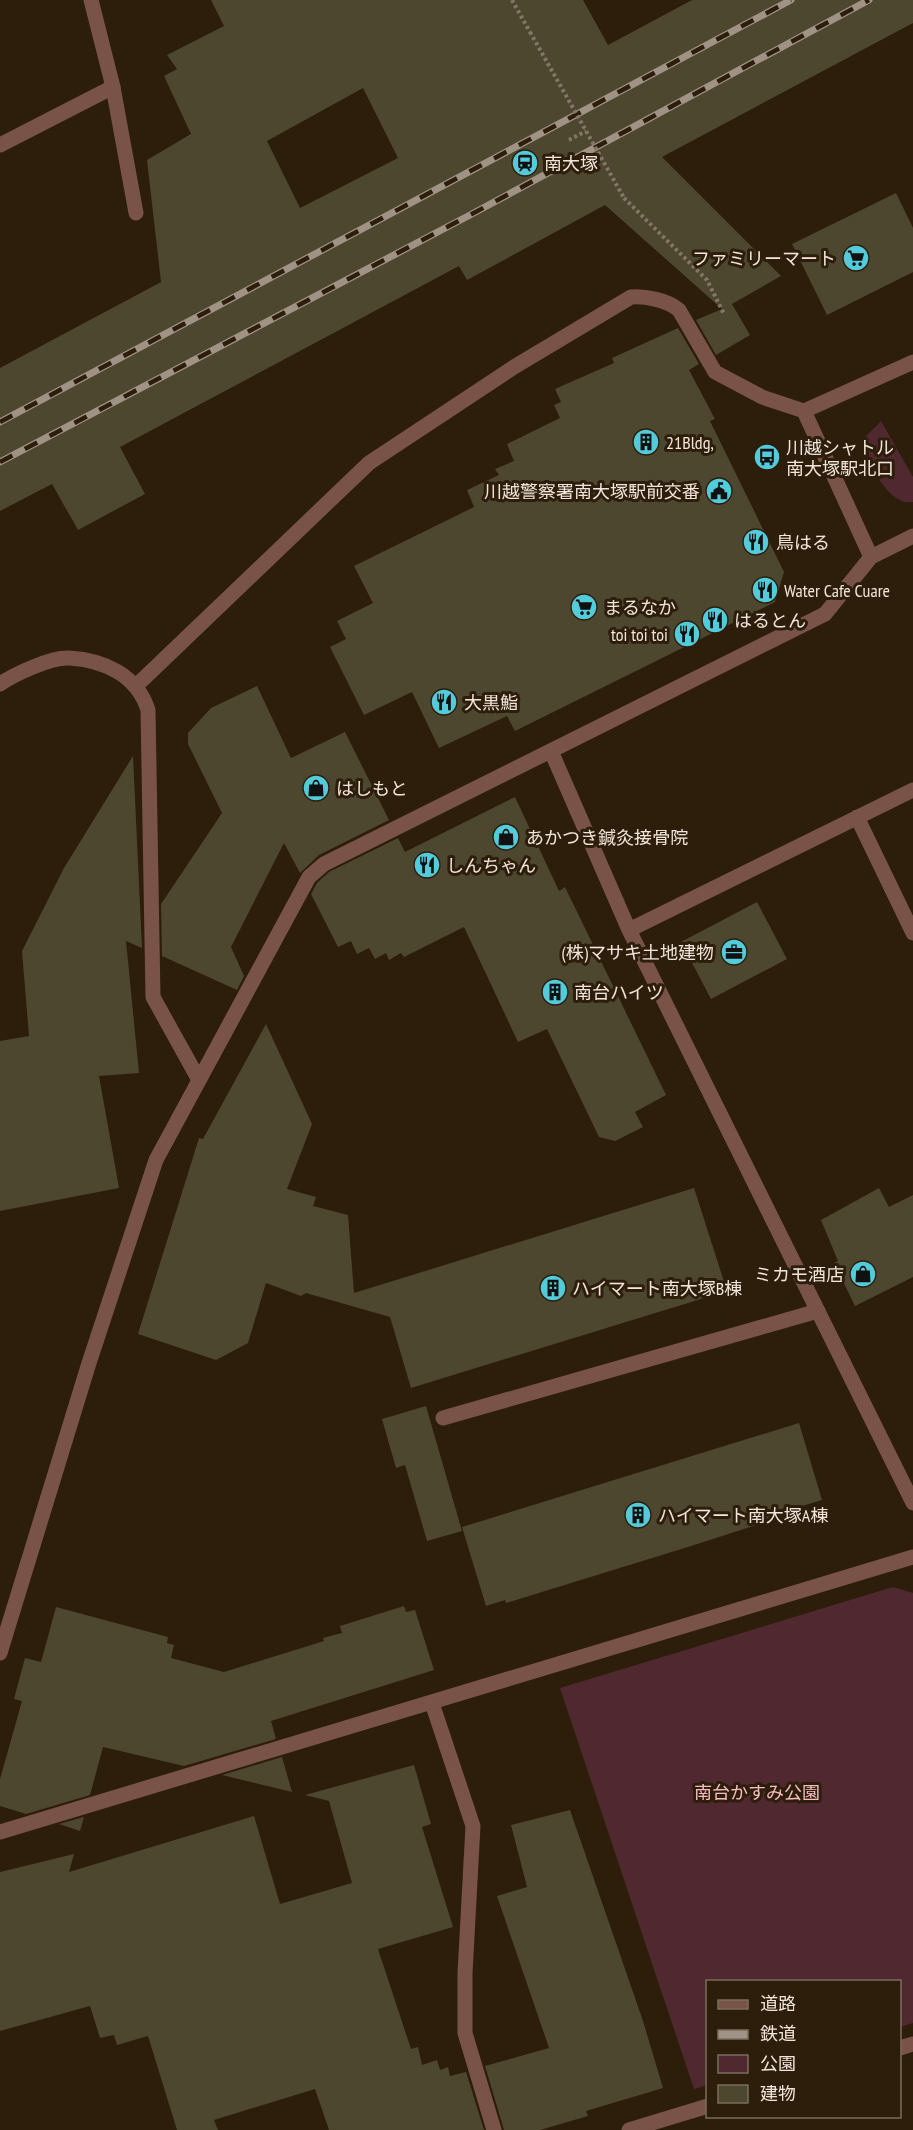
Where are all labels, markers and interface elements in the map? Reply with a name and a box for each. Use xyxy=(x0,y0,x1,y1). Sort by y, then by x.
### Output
station icon: 南大塚 xyxy=(510,148,540,178)
place label: 南大塚 xyxy=(544,152,598,175)
supermarket icon: ファミリーマート xyxy=(841,243,871,273)
place label: ファミリーマート xyxy=(692,247,836,270)
building icon: 21Bldg, xyxy=(631,427,661,457)
place label: 21Bldg, xyxy=(666,431,714,454)
place label: 川越シャトル 南大塚駅北口 xyxy=(786,436,894,480)
bus stop icon: 川越シャトル 南大塚駅北口 xyxy=(752,442,782,472)
public building icon: 川越警察署南大塚駅前交番 xyxy=(704,476,734,506)
place label: 川越警察署南大塚駅前交番 xyxy=(484,480,700,503)
restaurant icon: 鳥はる xyxy=(741,527,771,557)
place label: 鳥はる xyxy=(776,531,830,554)
restaurant icon: Water Cafe Cuare xyxy=(750,575,780,605)
place label: Water Cafe Cuare xyxy=(784,579,890,602)
supermarket icon: まるなか xyxy=(569,592,599,622)
place label: まるなか xyxy=(604,596,676,619)
restaurant icon: はるとん xyxy=(700,605,730,635)
place label: はるとん xyxy=(734,609,806,632)
restaurant icon: toi toi toi xyxy=(672,619,702,649)
place label: toi toi toi xyxy=(611,623,668,646)
restaurant icon: 大黒鮨 xyxy=(429,687,459,717)
place label: 大黒鮨 xyxy=(464,691,518,714)
shop icon: はしもと xyxy=(301,773,331,803)
place label: はしもと xyxy=(336,777,408,800)
shop icon: あかつき鍼灸接骨院 xyxy=(491,822,521,852)
place label: あかつき鍼灸接骨院 xyxy=(526,826,688,849)
restaurant icon: しんちゃん xyxy=(412,850,442,880)
place label: しんちゃん xyxy=(446,854,536,877)
office icon: (株)マサキ土地建物 xyxy=(719,937,749,967)
place label: (株)マサキ土地建物 xyxy=(562,941,714,964)
building icon: 南台ハイツ xyxy=(540,977,570,1007)
place label: 南台ハイツ xyxy=(574,981,664,1004)
shop icon: ミカモ酒店 xyxy=(848,1259,878,1289)
place label: ミカモ酒店 xyxy=(754,1263,844,1286)
building icon: ハイマート南大塚B棟 xyxy=(538,1273,568,1303)
place label: ハイマート南大塚B棟 xyxy=(572,1277,742,1300)
building icon: ハイマート南大塚A棟 xyxy=(623,1500,653,1530)
place label: ハイマート南大塚A棟 xyxy=(658,1504,828,1527)
park label: 南台かすみ公園 xyxy=(694,1781,820,1804)
legend xyxy=(706,1980,901,2118)
text: 道路 xyxy=(760,1992,796,2015)
text: 鉄道 xyxy=(760,2022,796,2045)
text: 公園 xyxy=(760,2052,796,2075)
text: 建物 xyxy=(760,2082,796,2105)

